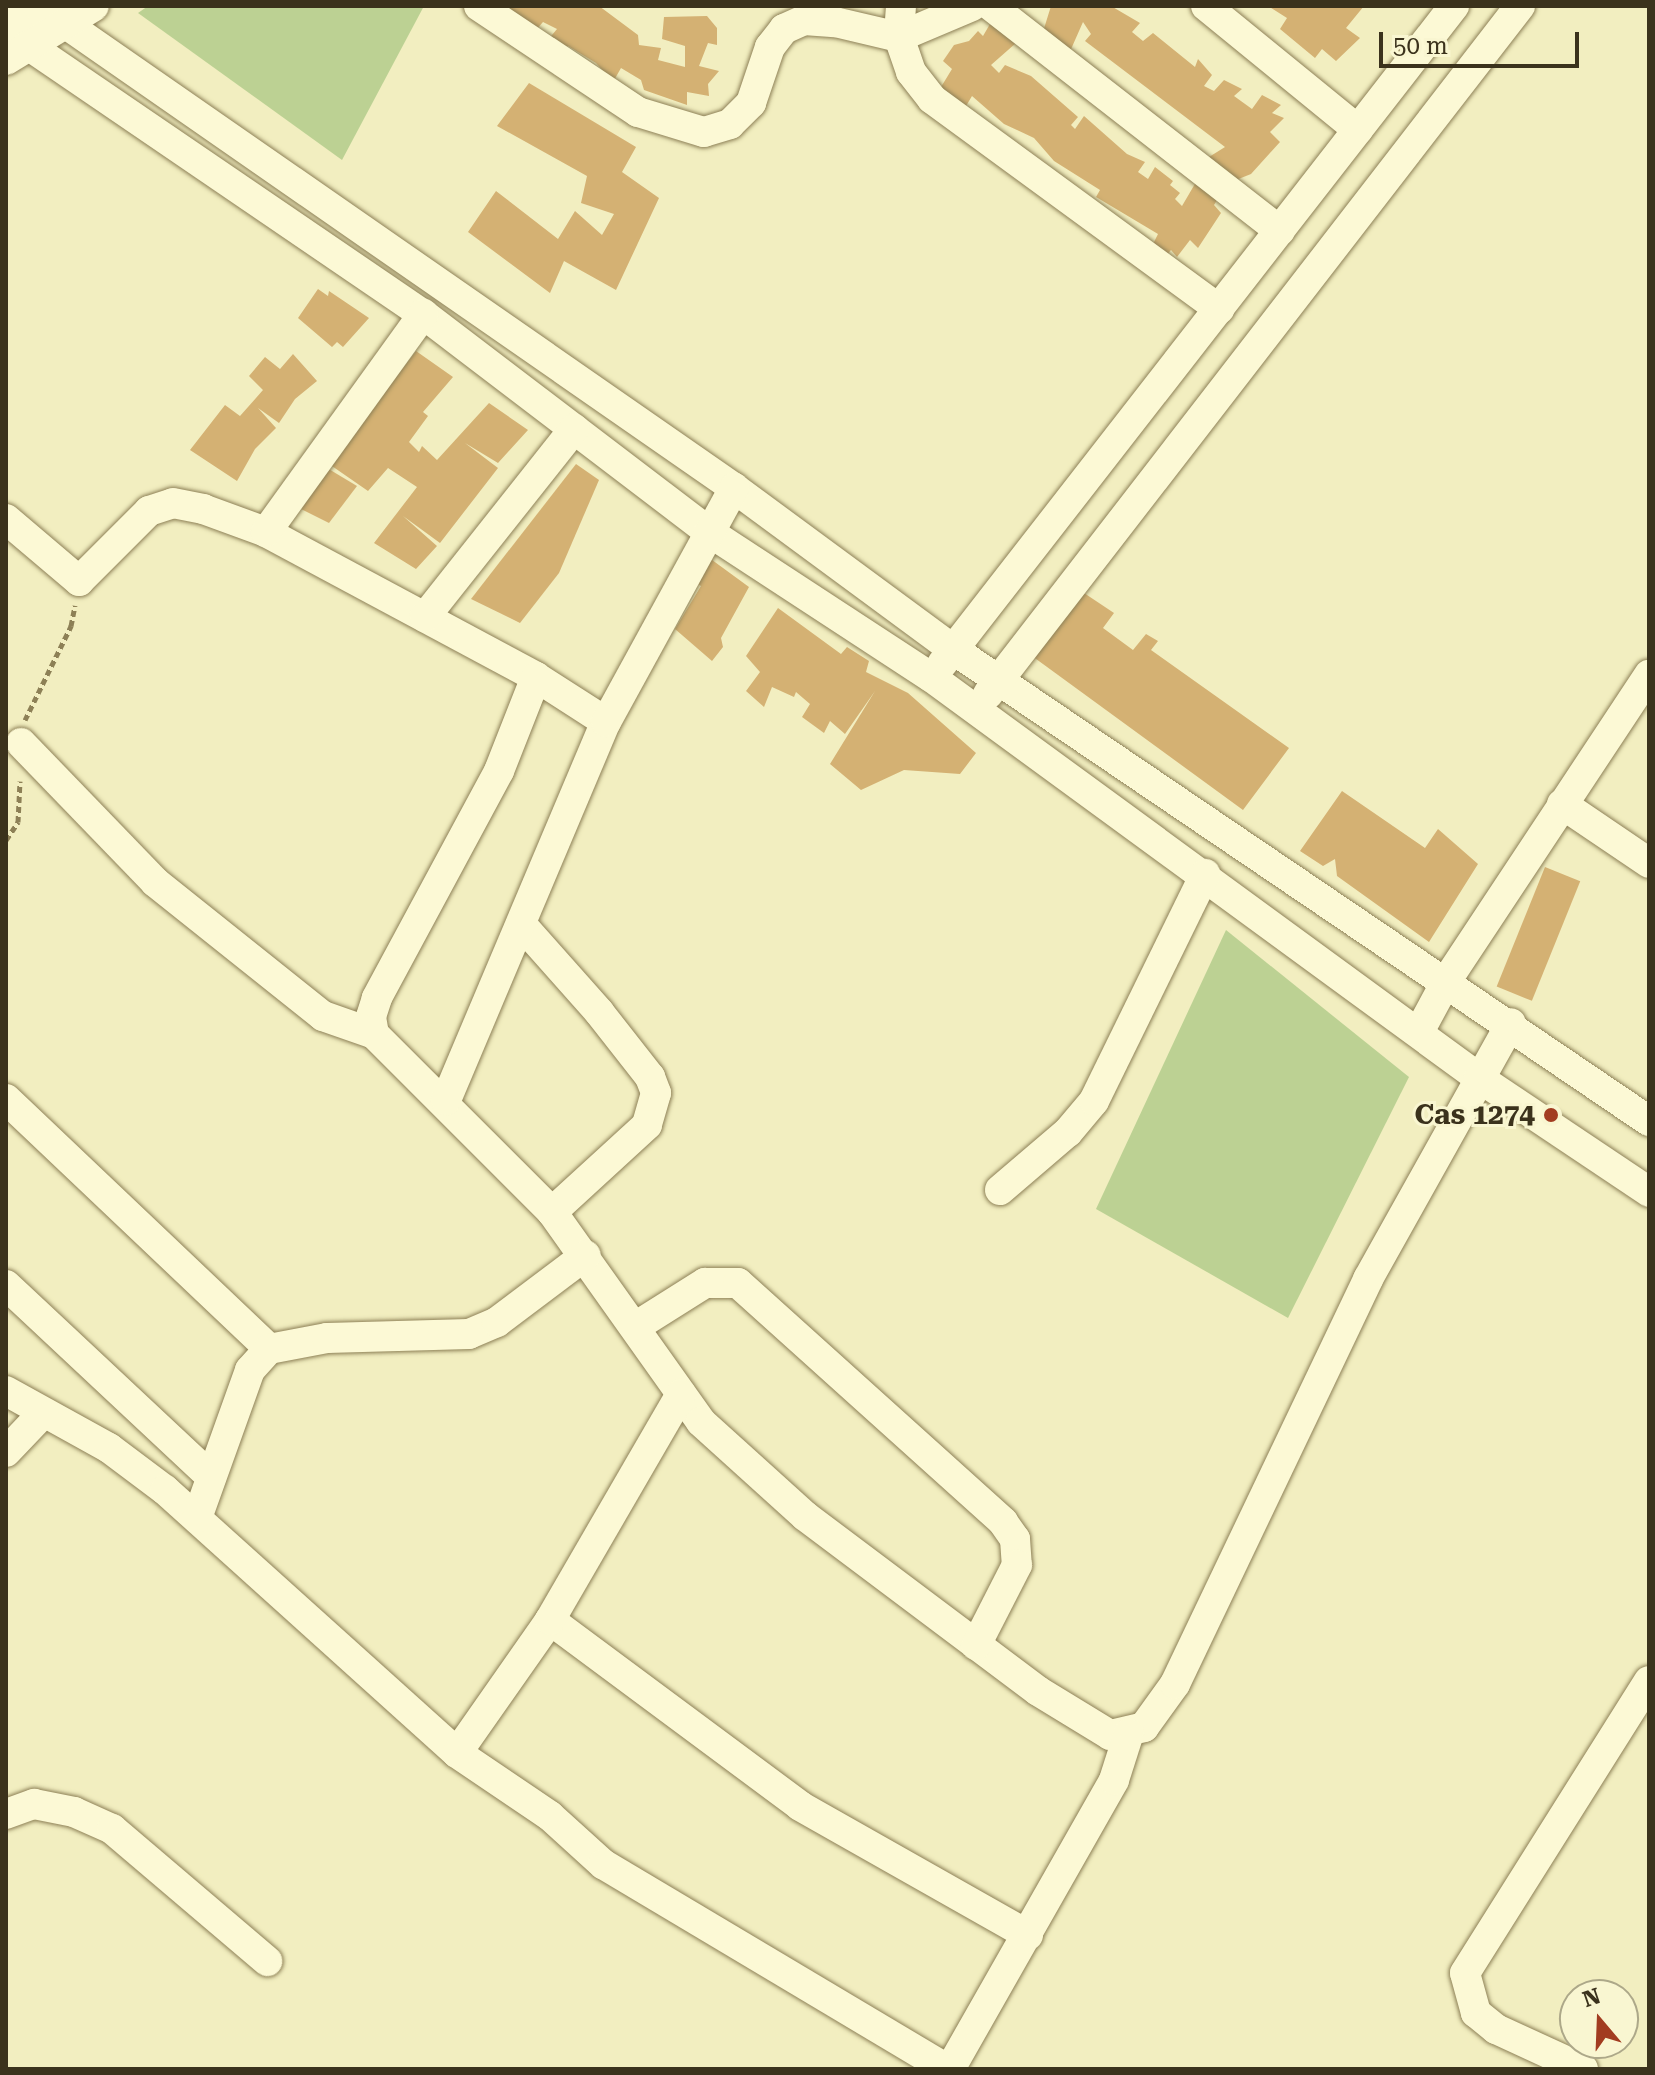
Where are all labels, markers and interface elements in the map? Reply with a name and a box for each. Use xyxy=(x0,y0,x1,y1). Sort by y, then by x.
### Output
scale bar xyxy=(1383,16,1583,66)
text: 50 m xyxy=(1393,32,1448,60)
place label: Cas 1274 xyxy=(1414,1098,1535,1132)
marker: Cas 1274 xyxy=(1542,1106,1560,1124)
north arrow xyxy=(1559,1979,1639,2059)
text: N xyxy=(1580,1983,1604,2012)

